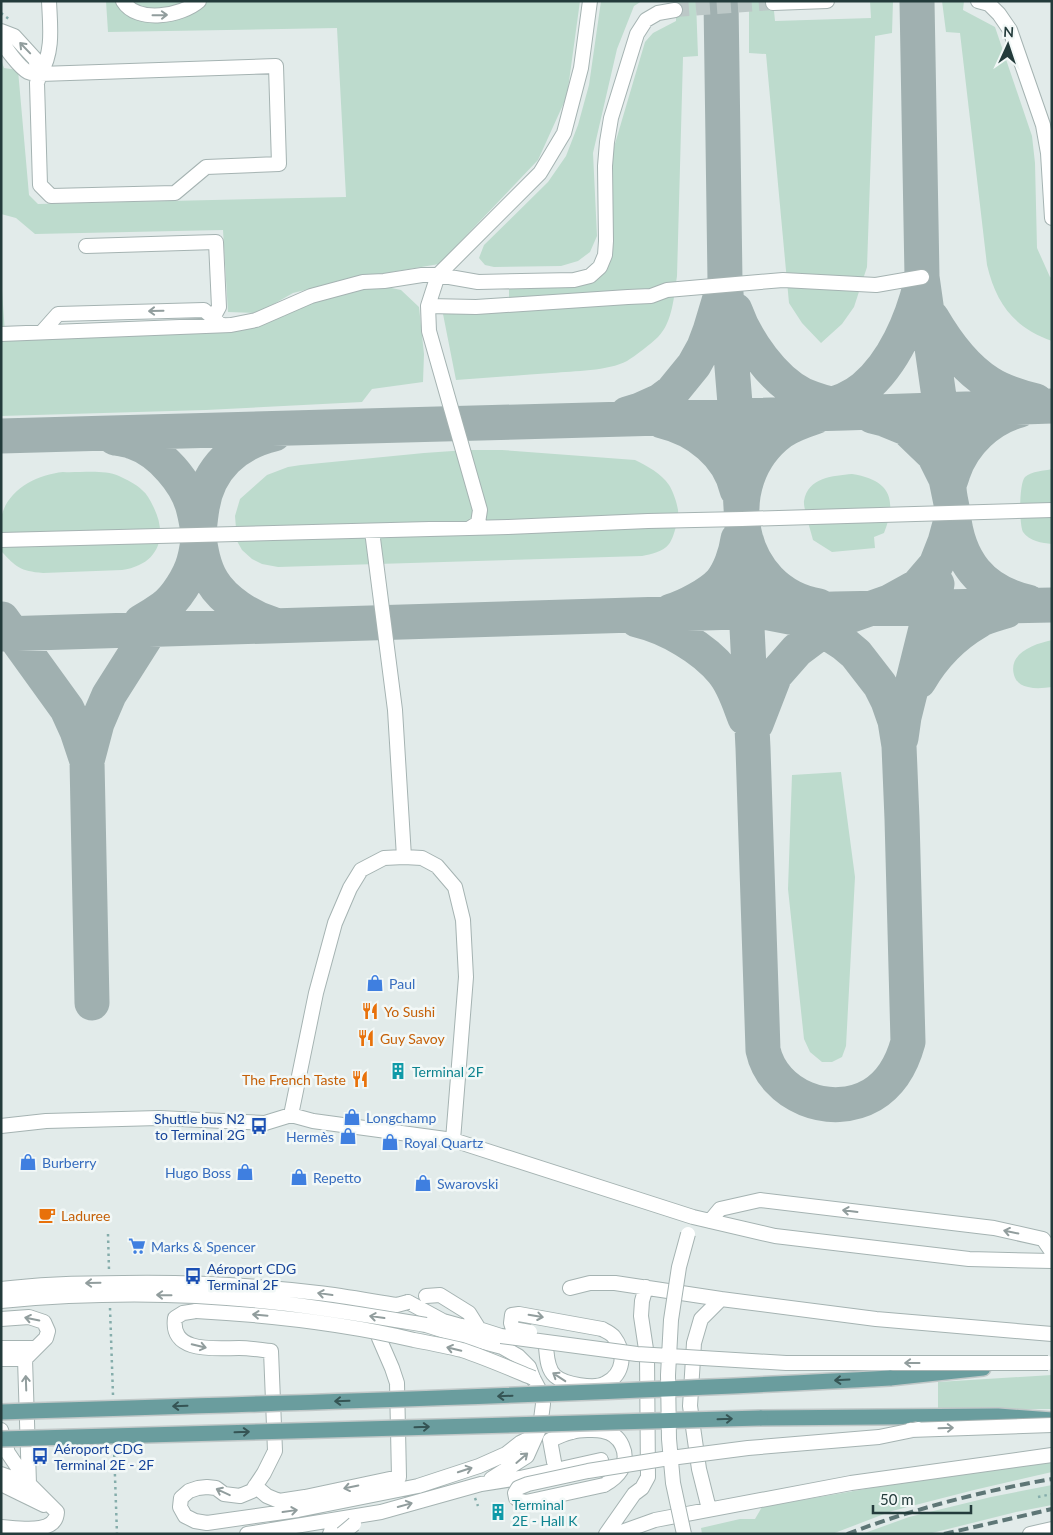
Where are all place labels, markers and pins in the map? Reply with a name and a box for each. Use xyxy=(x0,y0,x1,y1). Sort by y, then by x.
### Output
shop icon: Paul xyxy=(365,973,385,993)
place label: Paul xyxy=(389,975,415,992)
restaurant icon: Yo Sushi xyxy=(360,1001,380,1021)
place label: Yo Sushi xyxy=(384,1003,435,1020)
restaurant icon: Guy Savoy xyxy=(356,1028,376,1048)
place label: Guy Savoy xyxy=(380,1030,445,1047)
building icon: Terminal 2F xyxy=(388,1061,408,1081)
place label: Terminal 2F xyxy=(412,1063,484,1080)
restaurant icon: The French Taste xyxy=(350,1069,370,1089)
place label: The French Taste xyxy=(242,1071,346,1088)
shop icon: Longchamp xyxy=(342,1107,362,1127)
place label: Longchamp xyxy=(366,1109,437,1126)
place label: Shuttle bus N2 to Terminal 2G xyxy=(154,1110,245,1143)
bus stop icon: Shuttle bus N2 to Terminal 2G xyxy=(249,1116,269,1136)
shop icon: Hermès xyxy=(338,1126,358,1146)
place label: Hermès xyxy=(286,1128,334,1145)
shop icon: Royal Quartz xyxy=(380,1132,400,1152)
place label: Royal Quartz xyxy=(404,1134,483,1151)
shop icon: Burberry xyxy=(18,1152,38,1172)
place label: Burberry xyxy=(42,1154,97,1171)
shop icon: Hugo Boss xyxy=(235,1162,255,1182)
place label: Hugo Boss xyxy=(165,1164,231,1181)
shop icon: Repetto xyxy=(289,1167,309,1187)
place label: Repetto xyxy=(313,1169,361,1186)
shop icon: Swarovski xyxy=(413,1173,433,1193)
place label: Swarovski xyxy=(437,1175,498,1192)
cafe icon: Laduree xyxy=(37,1205,57,1225)
place label: Laduree xyxy=(61,1207,110,1224)
supermarket icon: Marks & Spencer xyxy=(127,1236,147,1256)
place label: Marks & Spencer xyxy=(151,1238,256,1255)
place label: Aéroport CDG Terminal 2F xyxy=(207,1260,296,1293)
bus stop icon: Aéroport CDG Terminal 2F xyxy=(183,1266,203,1286)
place label: Aéroport CDG Terminal 2E - 2F xyxy=(54,1440,154,1473)
bus stop icon: Aéroport CDG Terminal 2E - 2F xyxy=(30,1446,50,1466)
place label: Terminal 2E - Hall K xyxy=(512,1496,578,1529)
building icon: Terminal 2E - Hall K xyxy=(488,1502,508,1522)

